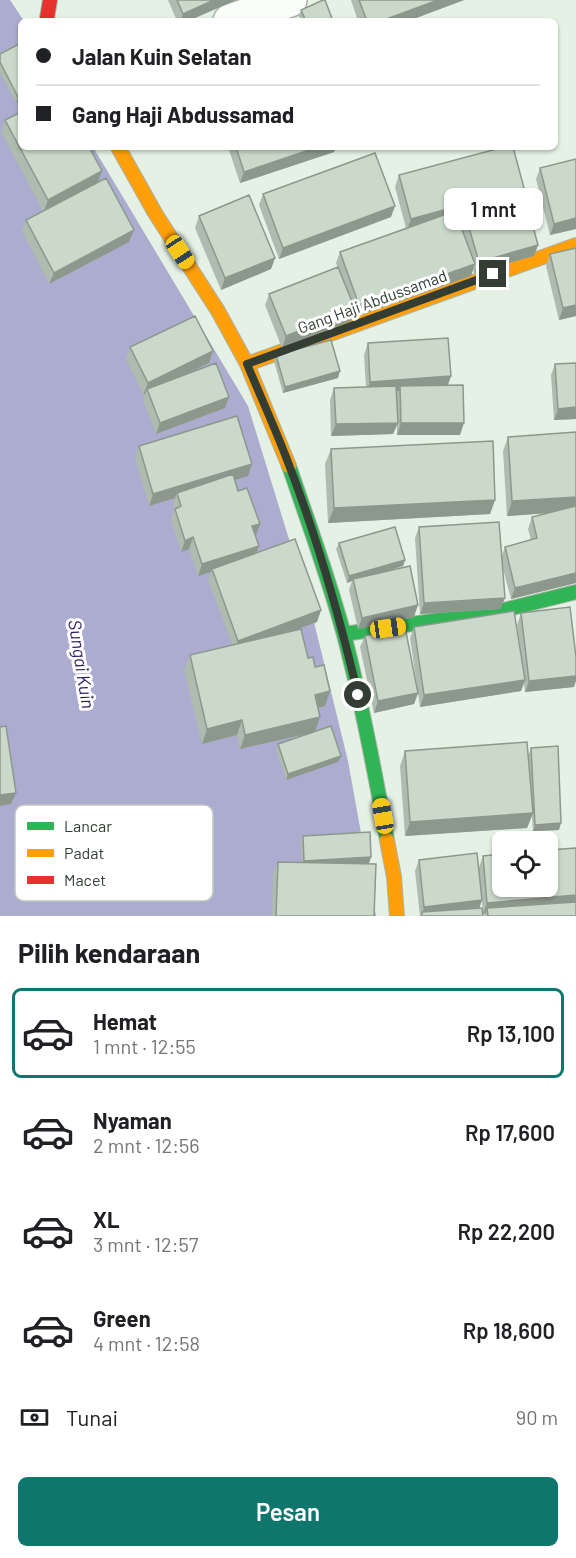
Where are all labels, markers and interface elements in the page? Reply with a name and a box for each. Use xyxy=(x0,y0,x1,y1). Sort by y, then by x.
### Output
text: Jalan Kuin Selatan xyxy=(72,43,252,69)
text: Gang Haji Abdussamad xyxy=(72,101,294,127)
callout: 1 mnt xyxy=(444,187,542,229)
text: 1 mnt xyxy=(471,197,517,221)
car xyxy=(163,232,197,272)
route end xyxy=(479,260,506,287)
street label: Gang Haji Abdussamad xyxy=(295,265,449,337)
car xyxy=(369,617,407,639)
water label: Sungai Kuin xyxy=(64,618,100,710)
route start xyxy=(344,681,371,708)
car xyxy=(371,797,395,835)
legend xyxy=(15,805,213,901)
text: Lancar xyxy=(64,816,112,835)
map controls xyxy=(492,831,558,897)
button: locate xyxy=(492,831,558,897)
text: Padat xyxy=(64,843,104,862)
text: Macet xyxy=(64,870,106,889)
text: Pilih kendaraan xyxy=(18,936,200,968)
icon: car xyxy=(21,1006,75,1060)
text: Hemat xyxy=(93,1008,157,1034)
text: Rp 13,100 xyxy=(467,1020,555,1046)
text: 1 mnt · 12:55 xyxy=(93,1034,196,1058)
icon: car xyxy=(21,1105,75,1159)
text: Nyaman xyxy=(93,1107,172,1133)
text: Rp 17,600 xyxy=(465,1119,555,1145)
text: 2 mnt · 12:56 xyxy=(93,1133,200,1157)
icon: car xyxy=(21,1204,75,1258)
text: XL xyxy=(93,1206,119,1232)
text: Rp 22,200 xyxy=(458,1218,555,1244)
text: 3 mnt · 12:57 xyxy=(93,1232,198,1256)
icon: car xyxy=(21,1303,75,1357)
text: Green xyxy=(93,1305,151,1331)
text: Rp 18,600 xyxy=(463,1317,555,1343)
text: 4 mnt · 12:58 xyxy=(93,1331,200,1355)
icon: cash xyxy=(18,1401,51,1434)
text: Tunai xyxy=(66,1404,118,1430)
text: 90 m xyxy=(516,1405,558,1429)
button: Pesan xyxy=(18,1477,558,1546)

